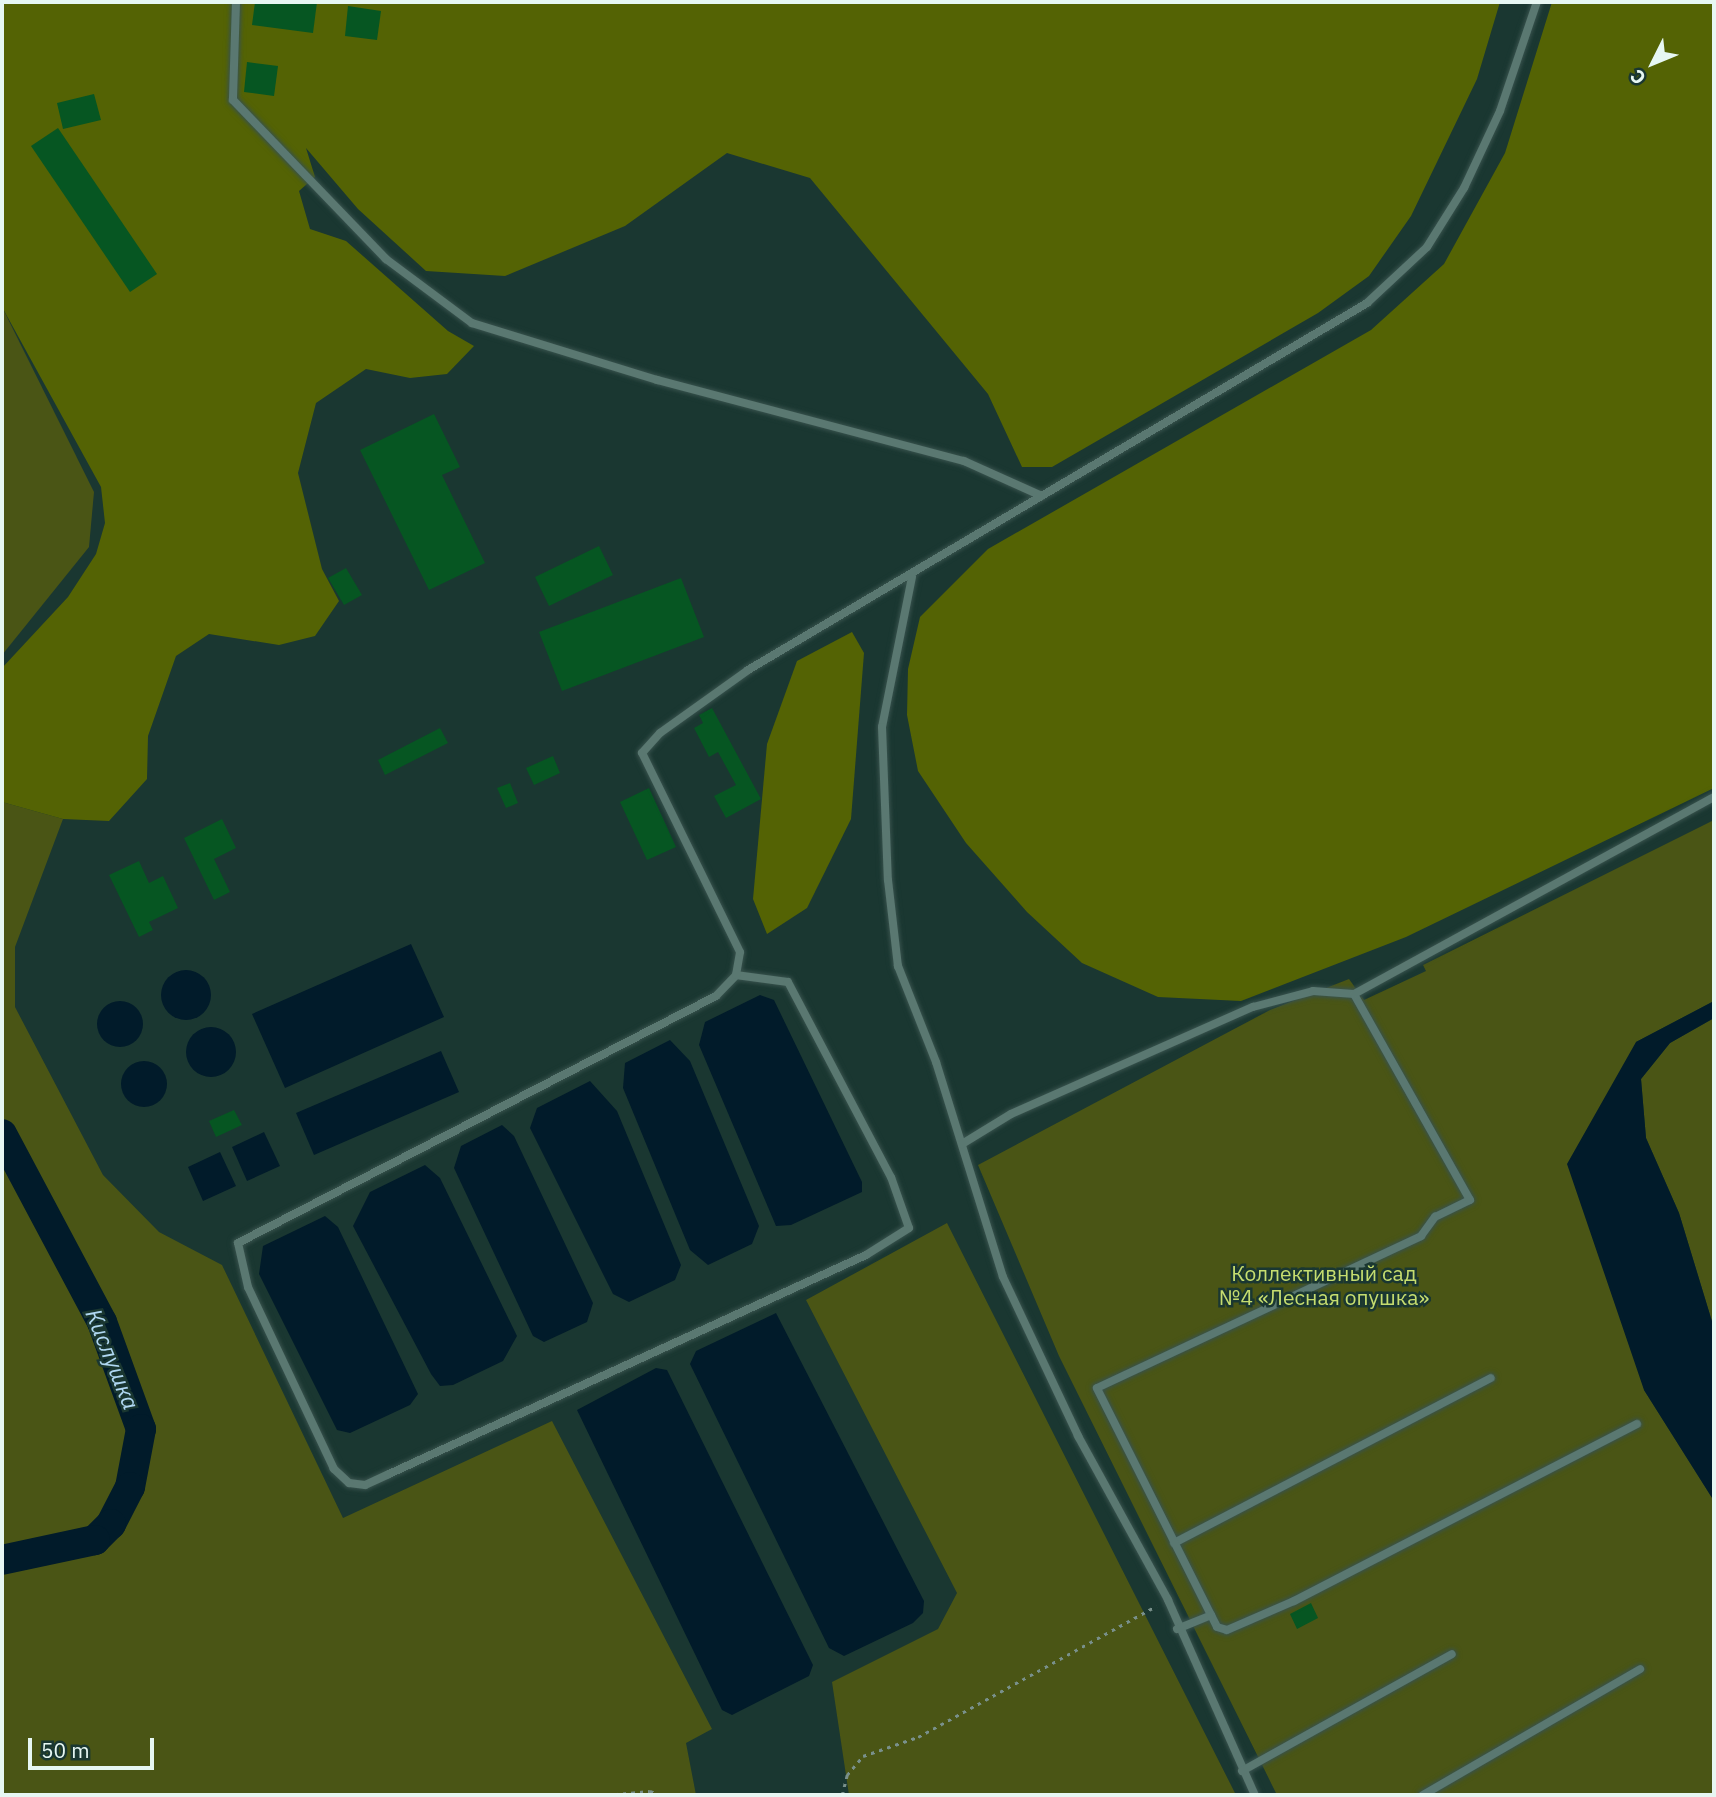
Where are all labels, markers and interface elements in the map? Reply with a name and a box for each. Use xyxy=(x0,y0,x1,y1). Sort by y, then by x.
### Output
north arrow xyxy=(1618,28,1688,98)
text: С xyxy=(1625,65,1651,90)
park label: Коллективный сад №4 «Лесная опушка» xyxy=(1219,1260,1429,1310)
water label: Кислушка xyxy=(80,1305,146,1413)
scale bar xyxy=(32,1724,158,1768)
text: 50 m xyxy=(41,1736,90,1764)

